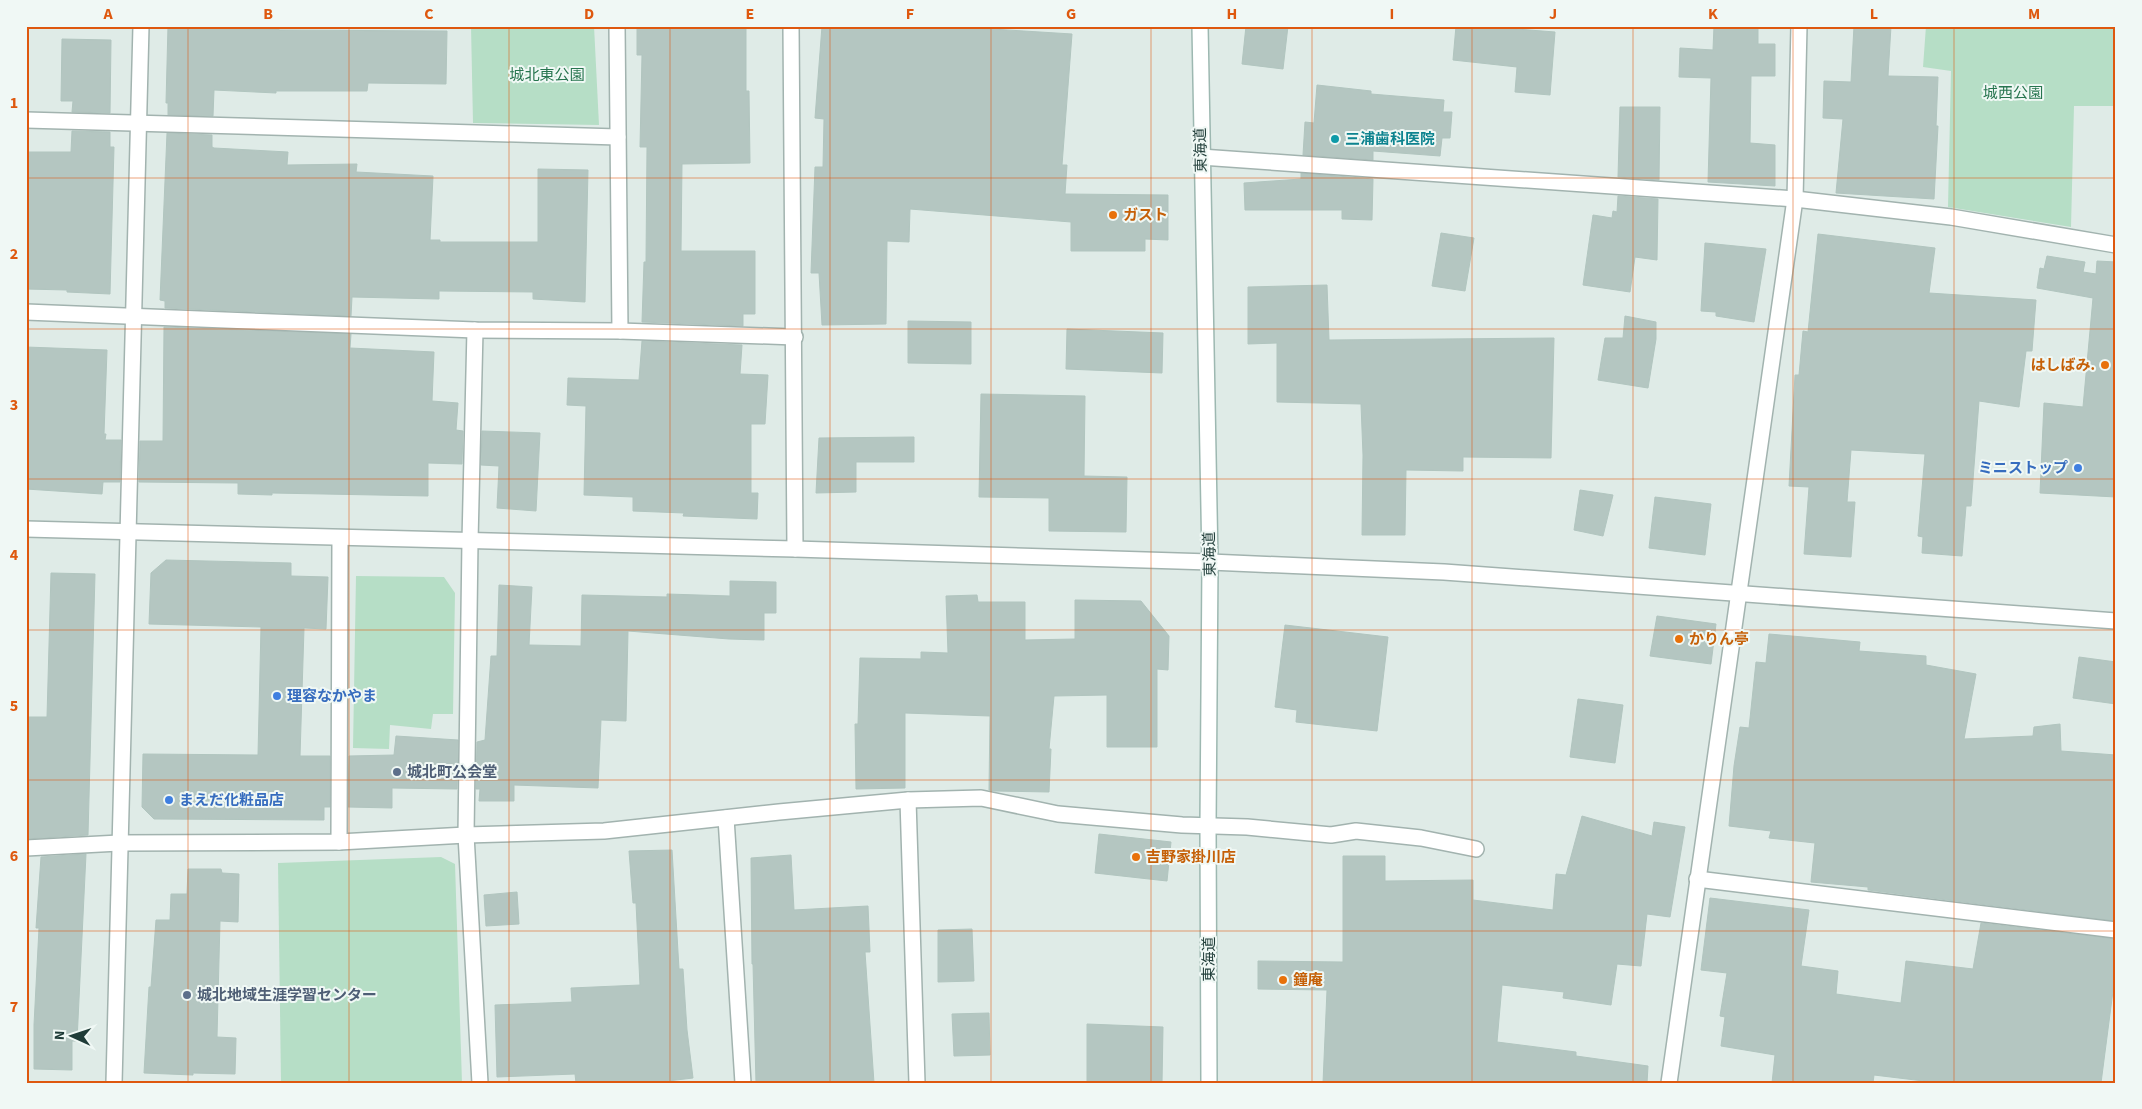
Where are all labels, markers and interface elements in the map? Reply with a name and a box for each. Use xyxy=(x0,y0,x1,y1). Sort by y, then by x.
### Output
text: A xyxy=(102,3,113,25)
text: B xyxy=(263,3,273,25)
text: C xyxy=(424,3,434,25)
text: D xyxy=(584,3,594,25)
text: E xyxy=(746,3,754,25)
text: F xyxy=(906,3,914,25)
text: G xyxy=(1066,3,1076,25)
text: H xyxy=(1227,3,1237,25)
text: I xyxy=(1390,3,1394,25)
text: J xyxy=(1549,3,1557,25)
text: K xyxy=(1708,3,1718,25)
text: L xyxy=(1870,3,1878,25)
text: M xyxy=(2028,3,2040,25)
park label: 城北東公園 xyxy=(509,65,585,86)
park label: 城西公園 xyxy=(1983,83,2043,104)
text: 1 xyxy=(10,92,18,114)
street label: 東海道 xyxy=(1190,127,1212,173)
place label: 三浦歯科医院 xyxy=(1345,129,1435,150)
marker: 三浦歯科医院 xyxy=(1329,133,1341,145)
place label: ガスト xyxy=(1123,205,1168,226)
marker: ガスト xyxy=(1107,209,1119,221)
text: 2 xyxy=(10,243,18,265)
place label: はしばみ. xyxy=(2030,355,2095,376)
marker: はしばみ. xyxy=(2099,359,2111,371)
text: 3 xyxy=(10,394,18,416)
place label: ミニストップ xyxy=(1978,458,2068,479)
marker: ミニストップ xyxy=(2072,462,2084,474)
street label: 東海道 xyxy=(1199,531,1221,577)
text: 4 xyxy=(10,544,19,566)
place label: かりん亭 xyxy=(1689,629,1749,650)
marker: かりん亭 xyxy=(1673,633,1685,645)
place label: 理容なかやま xyxy=(287,686,377,707)
marker: 理容なかやま xyxy=(271,690,283,702)
text: 5 xyxy=(10,695,18,717)
place label: 城北町公会堂 xyxy=(407,762,497,783)
marker: 城北町公会堂 xyxy=(391,766,403,778)
place label: まえだ化粧品店 xyxy=(179,790,284,811)
marker: まえだ化粧品店 xyxy=(163,794,175,806)
text: 6 xyxy=(10,845,18,867)
place label: 吉野家掛川店 xyxy=(1146,847,1236,868)
marker: 吉野家掛川店 xyxy=(1130,851,1142,863)
street label: 東海道 xyxy=(1199,936,1220,982)
place label: 鐘庵 xyxy=(1293,970,1323,991)
marker: 鐘庵 xyxy=(1277,974,1289,986)
place label: 城北地域生涯学習センター xyxy=(197,985,377,1006)
marker: 城北地域生涯学習センター xyxy=(181,989,193,1001)
text: 7 xyxy=(10,996,18,1018)
north arrow xyxy=(48,1012,98,1062)
text: N xyxy=(50,1030,70,1041)

